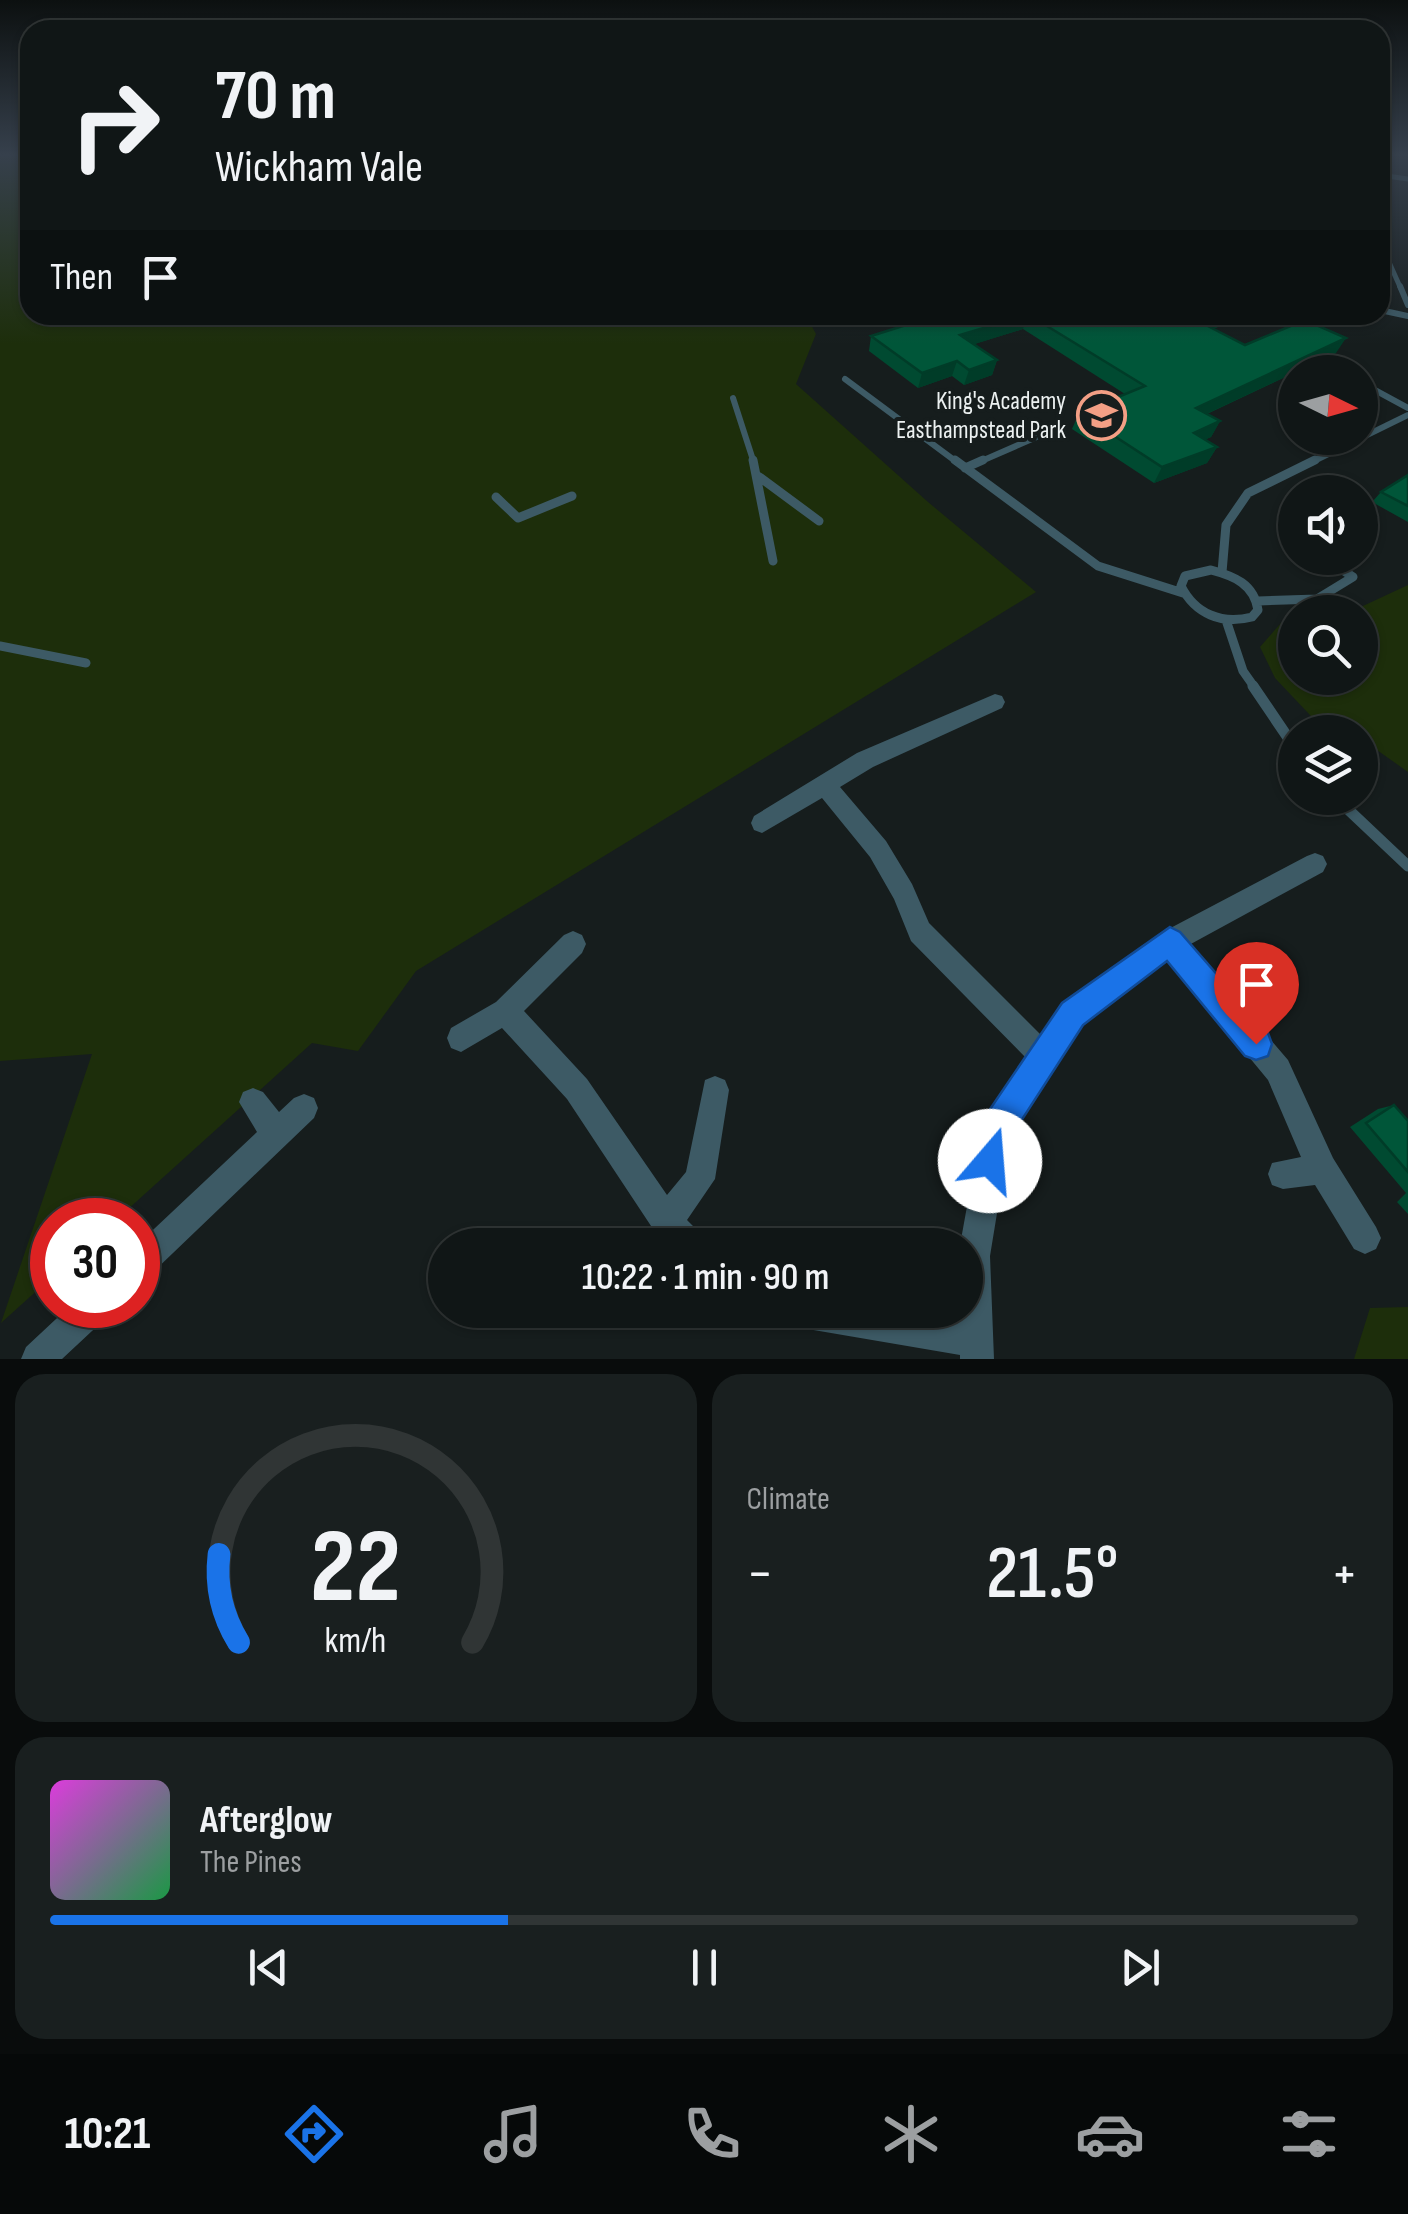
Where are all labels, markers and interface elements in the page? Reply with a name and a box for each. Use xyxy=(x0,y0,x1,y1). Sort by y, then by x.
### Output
text: 70 m xyxy=(215,55,336,139)
icon: right xyxy=(50,60,180,190)
text: Wickham Vale xyxy=(215,140,423,195)
icon: arrive xyxy=(133,250,188,305)
text: Then xyxy=(50,255,113,300)
north arrow xyxy=(1278,355,1378,455)
map controls xyxy=(1278,355,1378,815)
place label: King's Academy Easthampstead Park xyxy=(896,386,1066,446)
school or university icon: King's Academy Easthampstead Park xyxy=(1075,389,1127,441)
button: sound xyxy=(1278,475,1378,575)
button: search xyxy=(1278,595,1378,695)
button: layers xyxy=(1278,715,1378,815)
pin xyxy=(1214,942,1299,1045)
icon: arrive xyxy=(1229,957,1284,1012)
position arrow xyxy=(938,1109,1042,1213)
speed limit sign: 30 xyxy=(30,1198,160,1328)
text: 10:22 · 1 min · 90 m xyxy=(582,1255,829,1300)
text: Climate xyxy=(747,1480,830,1519)
text: 22 xyxy=(310,1506,401,1631)
text: 21.5° xyxy=(986,1529,1119,1620)
text: − xyxy=(747,1541,773,1608)
text: + xyxy=(1331,1541,1358,1608)
text: km/h xyxy=(325,1620,387,1663)
text: Afterglow xyxy=(200,1798,333,1843)
text: The Pines xyxy=(200,1843,302,1882)
icon: previous xyxy=(241,1940,296,1995)
icon: pause xyxy=(677,1940,732,1995)
icon: next xyxy=(1113,1940,1168,1995)
icon: directions xyxy=(279,2099,349,2169)
icon: music xyxy=(478,2099,548,2169)
icon: phone xyxy=(677,2099,747,2169)
icon: climate xyxy=(876,2099,946,2169)
icon: car xyxy=(1075,2099,1145,2169)
icon: filters xyxy=(1274,2099,1344,2169)
text: 10:21 xyxy=(64,2107,150,2162)

